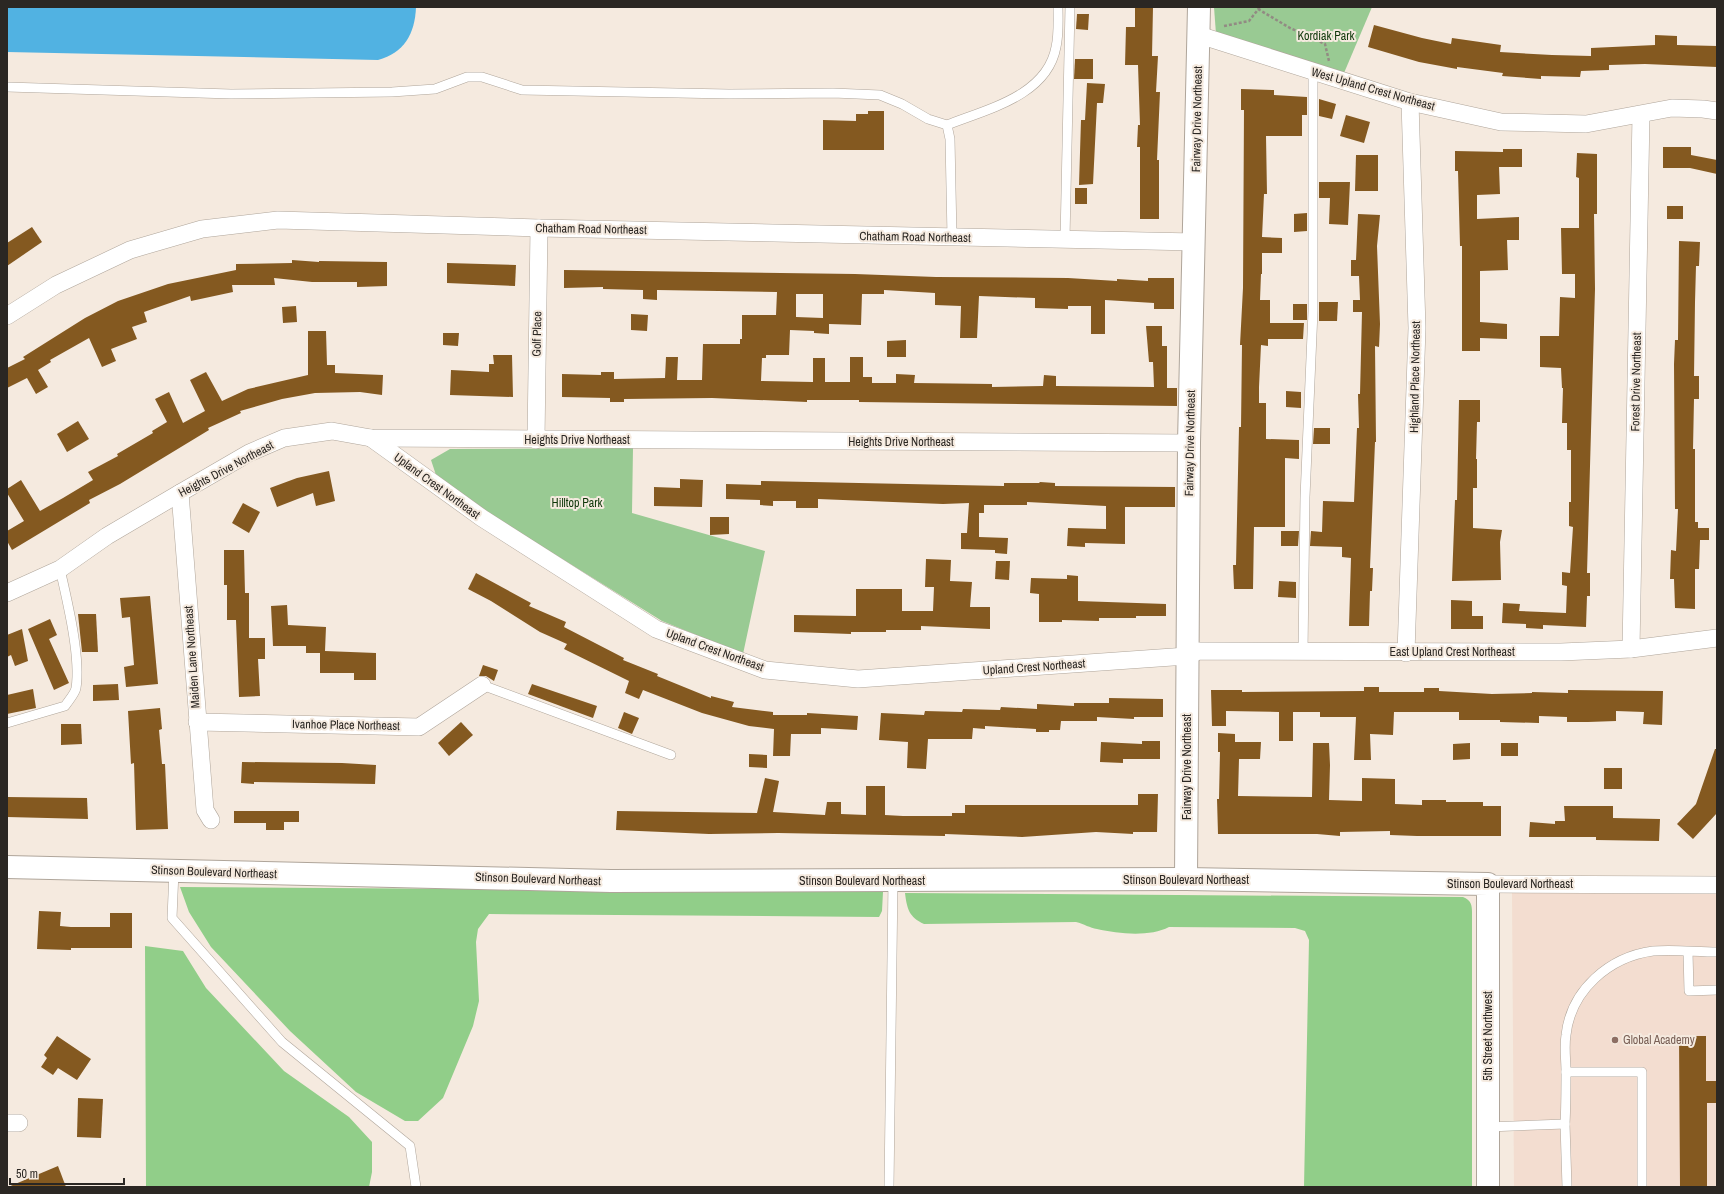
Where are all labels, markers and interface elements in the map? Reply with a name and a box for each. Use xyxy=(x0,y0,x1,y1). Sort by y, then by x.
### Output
park label: Kordiak Park xyxy=(1298,28,1355,44)
street label: West Upland Crest Northeast xyxy=(1309,64,1437,114)
street label: Fairway Drive Northeast xyxy=(1188,66,1206,172)
street label: Chatham Road Northeast xyxy=(535,220,647,238)
street label: Chatham Road Northeast xyxy=(859,228,971,246)
street label: Golf Place xyxy=(529,311,545,357)
street label: Highland Place Northeast xyxy=(1406,321,1424,433)
street label: Forest Drive Northeast xyxy=(1627,332,1645,432)
street label: Fairway Drive Northeast xyxy=(1181,390,1199,496)
street label: Heights Drive Northeast xyxy=(524,432,630,448)
street label: Heights Drive Northeast xyxy=(848,434,954,450)
street label: Heights Drive Northeast xyxy=(176,437,277,501)
street label: Upland Crest Northeast xyxy=(391,449,484,523)
park label: Hilltop Park xyxy=(552,495,603,511)
street label: Maiden Lane Northeast xyxy=(180,605,204,709)
street label: Upland Crest Northeast xyxy=(664,625,766,675)
street label: East Upland Crest Northeast xyxy=(1389,644,1515,660)
street label: Upland Crest Northeast xyxy=(982,655,1086,679)
street label: Fairway Drive Northeast xyxy=(1179,714,1195,820)
street label: Ivanhoe Place Northeast xyxy=(292,716,400,734)
street label: Stinson Boulevard Northeast xyxy=(151,862,277,882)
street label: Stinson Boulevard Northeast xyxy=(475,869,601,889)
street label: Stinson Boulevard Northeast xyxy=(1123,872,1249,888)
street label: Stinson Boulevard Northeast xyxy=(799,873,925,889)
street label: Stinson Boulevard Northeast xyxy=(1447,876,1573,892)
street label: 5th Street Northwest xyxy=(1480,991,1496,1081)
place label: Global Academy xyxy=(1623,1032,1695,1048)
marker: Global Academy xyxy=(1610,1035,1620,1045)
scale bar xyxy=(10,1160,124,1186)
text: 50 m xyxy=(16,1166,38,1182)

